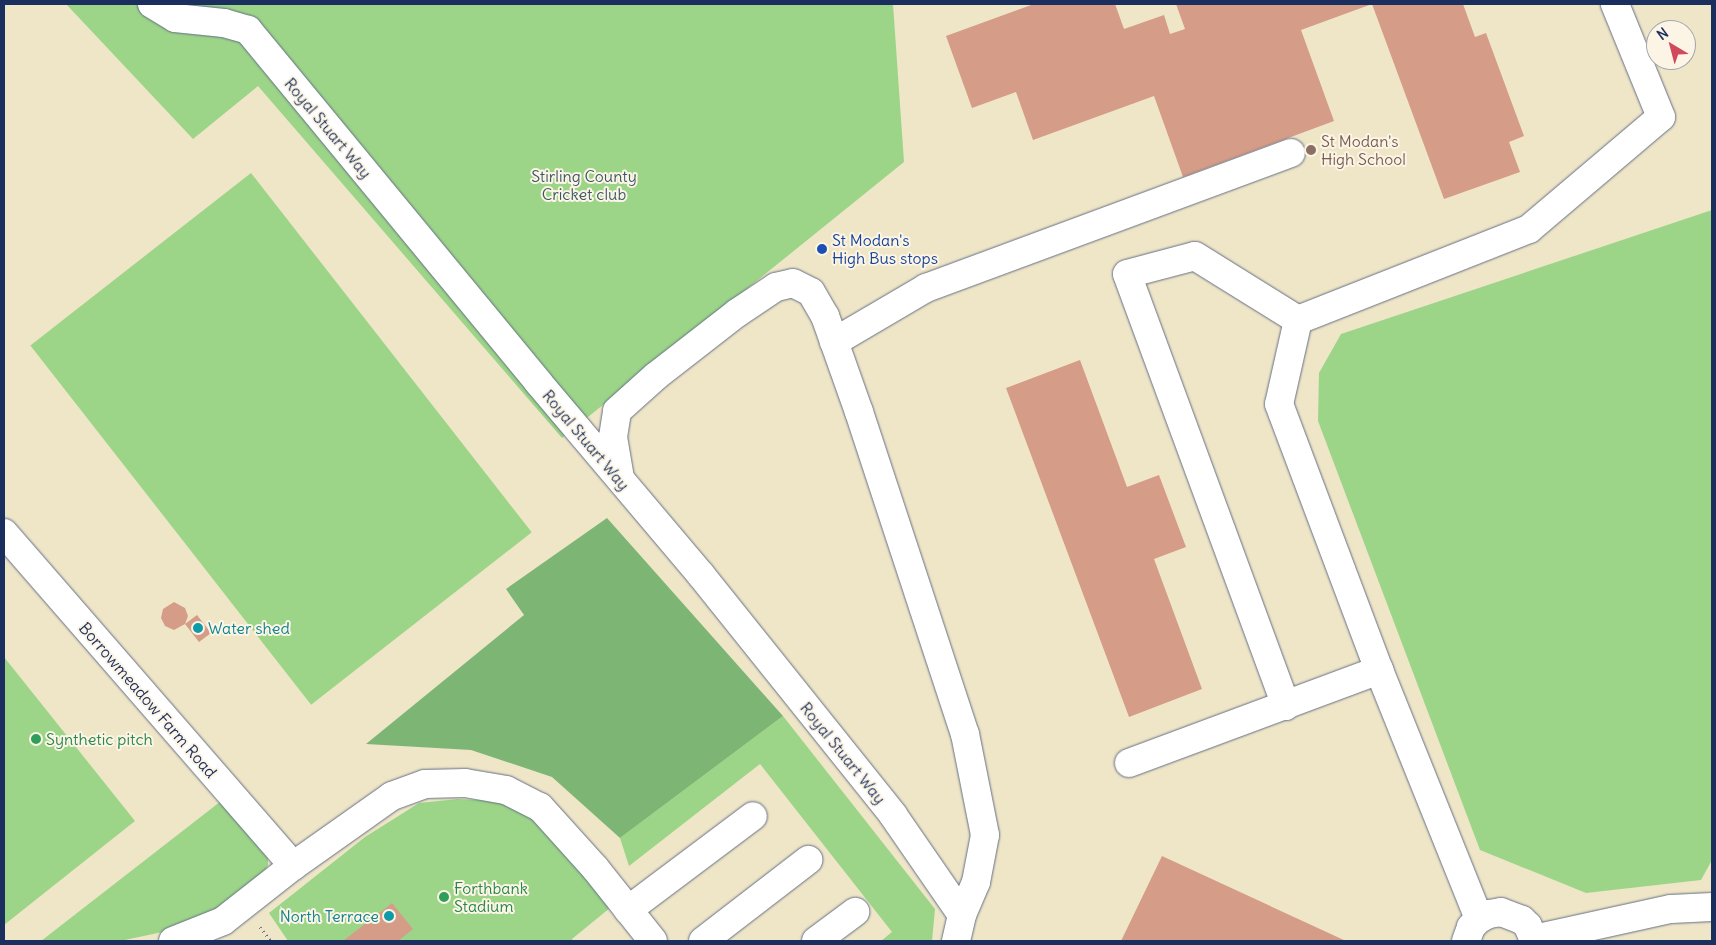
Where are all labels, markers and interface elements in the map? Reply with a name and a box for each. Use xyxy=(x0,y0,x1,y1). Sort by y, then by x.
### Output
north arrow xyxy=(1646,20,1696,70)
text: N xyxy=(1653,24,1672,44)
street label: Royal Stuart Way xyxy=(280,74,376,182)
place label: St Modan's High School xyxy=(1321,131,1406,169)
marker: St Modan's High School xyxy=(1305,144,1317,156)
park label: Stirling County Cricket club xyxy=(531,166,637,204)
place label: St Modan's High Bus stops xyxy=(832,230,938,268)
marker: St Modan's High Bus stops xyxy=(816,243,828,255)
street label: Royal Stuart Way xyxy=(538,386,634,494)
street label: Borrowmeadow Farm Road xyxy=(75,618,221,782)
place label: Water shed xyxy=(208,618,290,638)
marker: Water shed xyxy=(192,622,204,634)
street label: Royal Stuart Way xyxy=(796,698,890,808)
place label: Synthetic pitch xyxy=(46,729,153,749)
marker: Synthetic pitch xyxy=(30,733,42,745)
place label: Forthbank Stadium xyxy=(454,878,528,916)
marker: Forthbank Stadium xyxy=(438,891,450,903)
place label: North Terrace xyxy=(280,906,379,926)
marker: North Terrace xyxy=(383,910,395,922)

